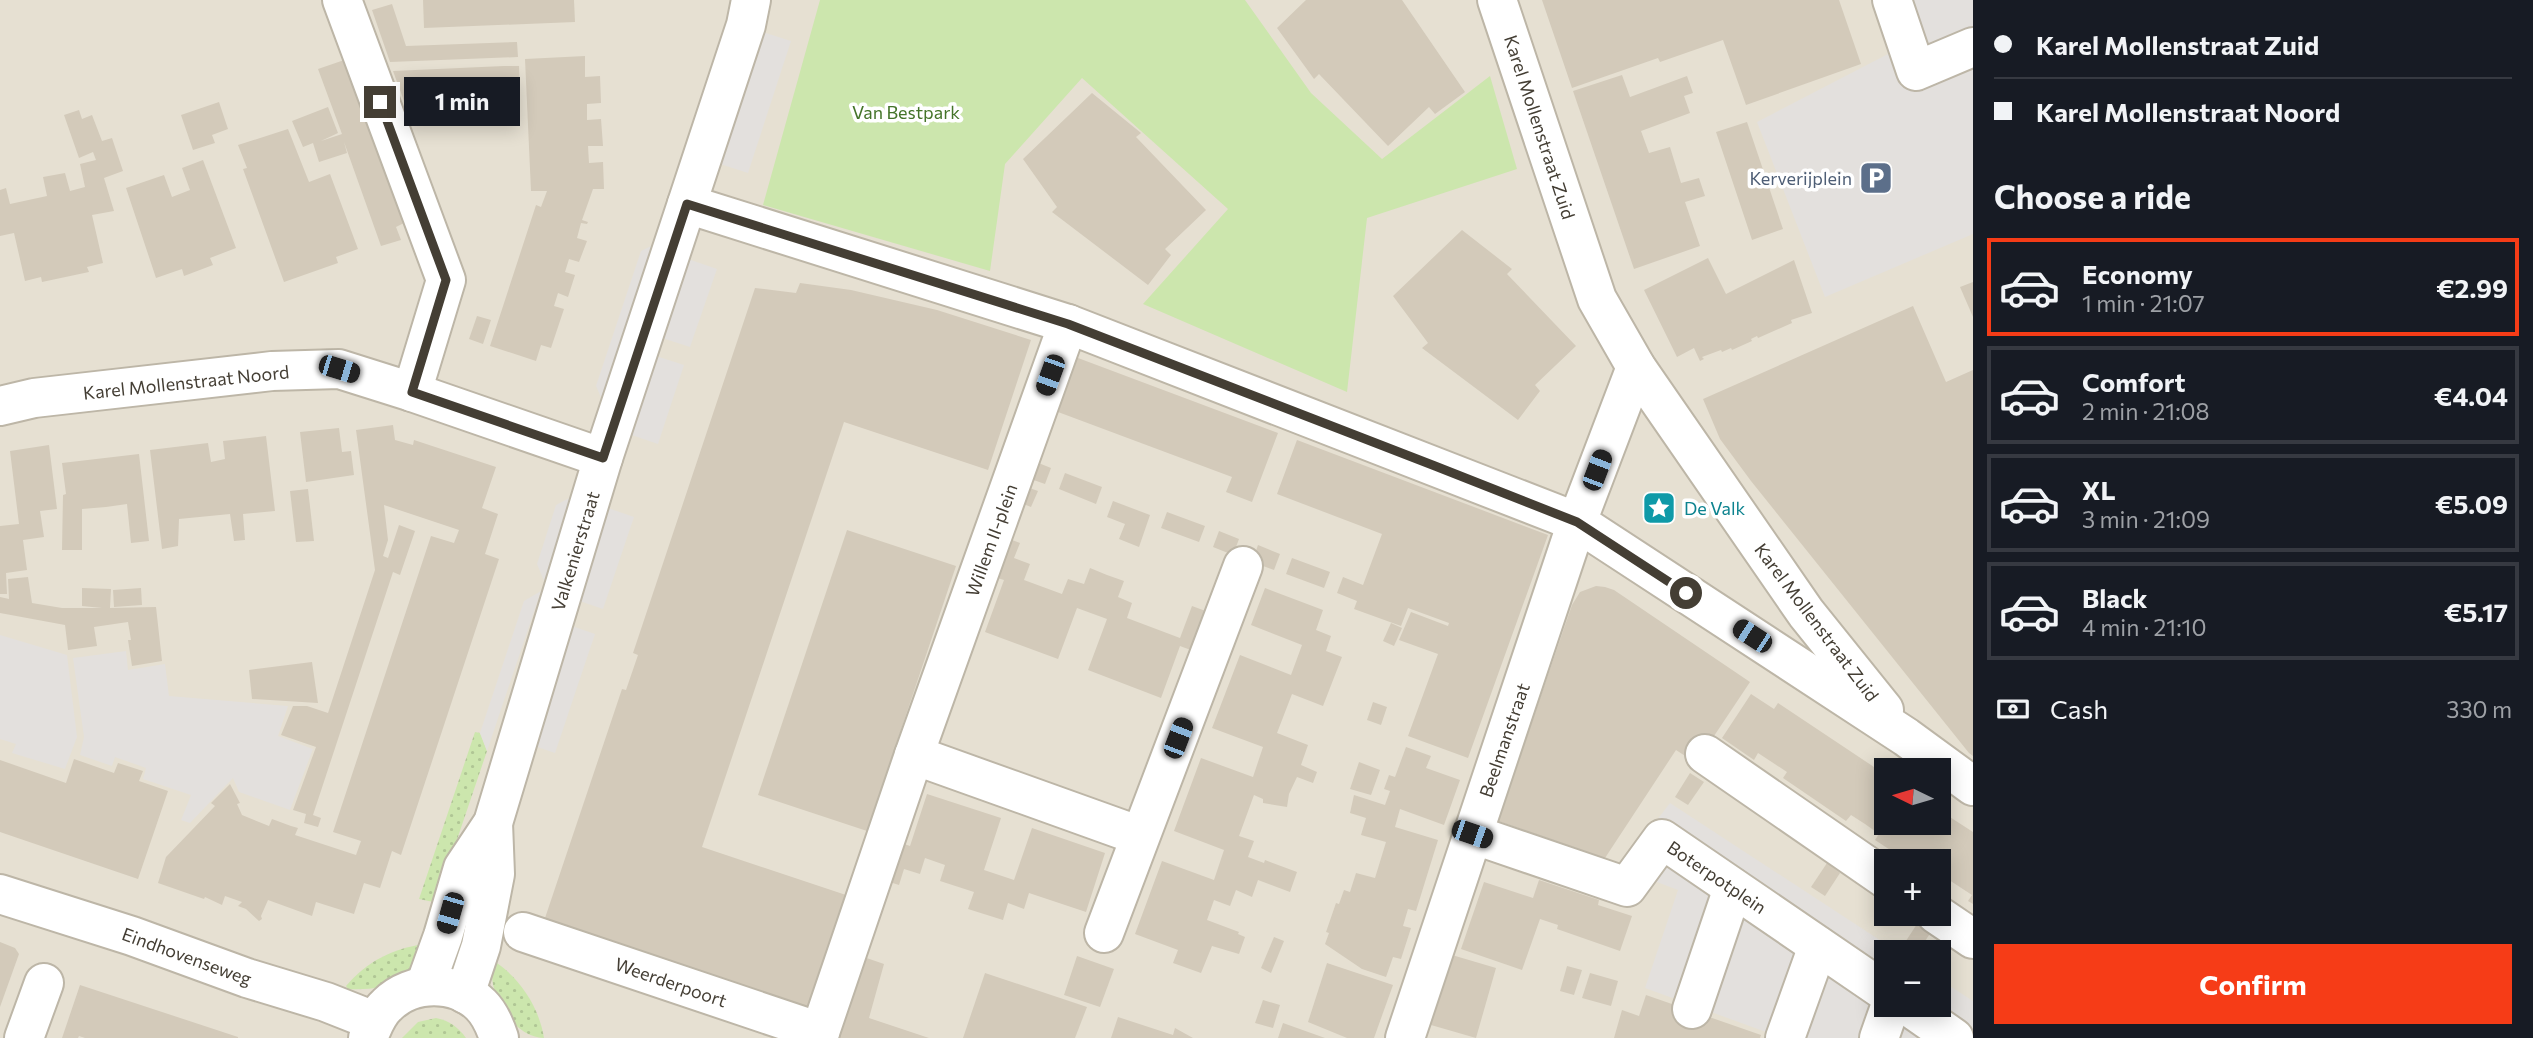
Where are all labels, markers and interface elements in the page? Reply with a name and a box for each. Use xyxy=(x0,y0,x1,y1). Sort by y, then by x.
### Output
text: Karel Mollenstraat Zuid xyxy=(2036,29,2319,60)
street label: Karel Mollenstraat Zuid xyxy=(1500,32,1580,222)
callout: 1 min xyxy=(404,78,520,126)
route end xyxy=(364,86,396,118)
text: 1 min xyxy=(435,87,489,115)
text: Karel Mollenstraat Noord xyxy=(2036,96,2340,127)
park label: Van Bestpark xyxy=(852,101,960,123)
parking icon: Kerverijplein xyxy=(1857,159,1895,197)
place label: Kerverijplein xyxy=(1749,167,1852,189)
text: Choose a ride xyxy=(1994,176,2191,216)
icon: car xyxy=(1998,256,2061,319)
text: Economy xyxy=(2082,258,2193,289)
text: €2.99 xyxy=(2436,272,2508,303)
text: 1 min · 21:07 xyxy=(2082,289,2205,317)
car xyxy=(1033,352,1068,398)
car xyxy=(316,353,363,385)
street label: Karel Mollenstraat Noord xyxy=(82,360,290,404)
icon: car xyxy=(1998,364,2061,427)
text: Comfort xyxy=(2082,366,2185,397)
text: €4.04 xyxy=(2434,380,2508,411)
text: 2 min · 21:08 xyxy=(2082,397,2210,425)
car xyxy=(1580,447,1615,493)
icon: car xyxy=(1998,472,2061,535)
text: XL xyxy=(2082,474,2116,505)
street label: Willem II-plein xyxy=(960,481,1022,599)
street label: Valkenierstraat xyxy=(546,488,604,614)
text: €5.09 xyxy=(2435,488,2508,519)
place icon: De Valk xyxy=(1640,489,1678,527)
place label: De Valk xyxy=(1684,497,1746,519)
text: 3 min · 21:09 xyxy=(2082,505,2210,533)
street label: Karel Mollenstraat Zuid xyxy=(1750,539,1884,705)
route start xyxy=(1670,577,1702,609)
icon: car xyxy=(1998,580,2061,643)
text: Black xyxy=(2082,582,2148,613)
text: €5.17 xyxy=(2444,596,2508,627)
text: 4 min · 21:10 xyxy=(2082,613,2206,641)
car xyxy=(1729,616,1776,656)
street label: Beelmanstraat xyxy=(1474,680,1534,800)
icon: cash xyxy=(1994,690,2032,728)
text: Cash xyxy=(2050,693,2108,724)
text: 330 m xyxy=(2446,695,2512,723)
car xyxy=(1161,715,1196,761)
north arrow xyxy=(1874,758,1951,835)
map controls xyxy=(1874,758,1951,1017)
car xyxy=(1449,817,1496,851)
street label: Boterpotplein xyxy=(1663,836,1771,918)
button: + xyxy=(1874,849,1951,926)
car xyxy=(435,890,466,936)
street label: Eindhovenseweg xyxy=(119,922,255,990)
button: − xyxy=(1874,940,1951,1017)
button: Confirm xyxy=(1994,944,2512,1024)
street label: Weerderpoort xyxy=(612,953,730,1011)

